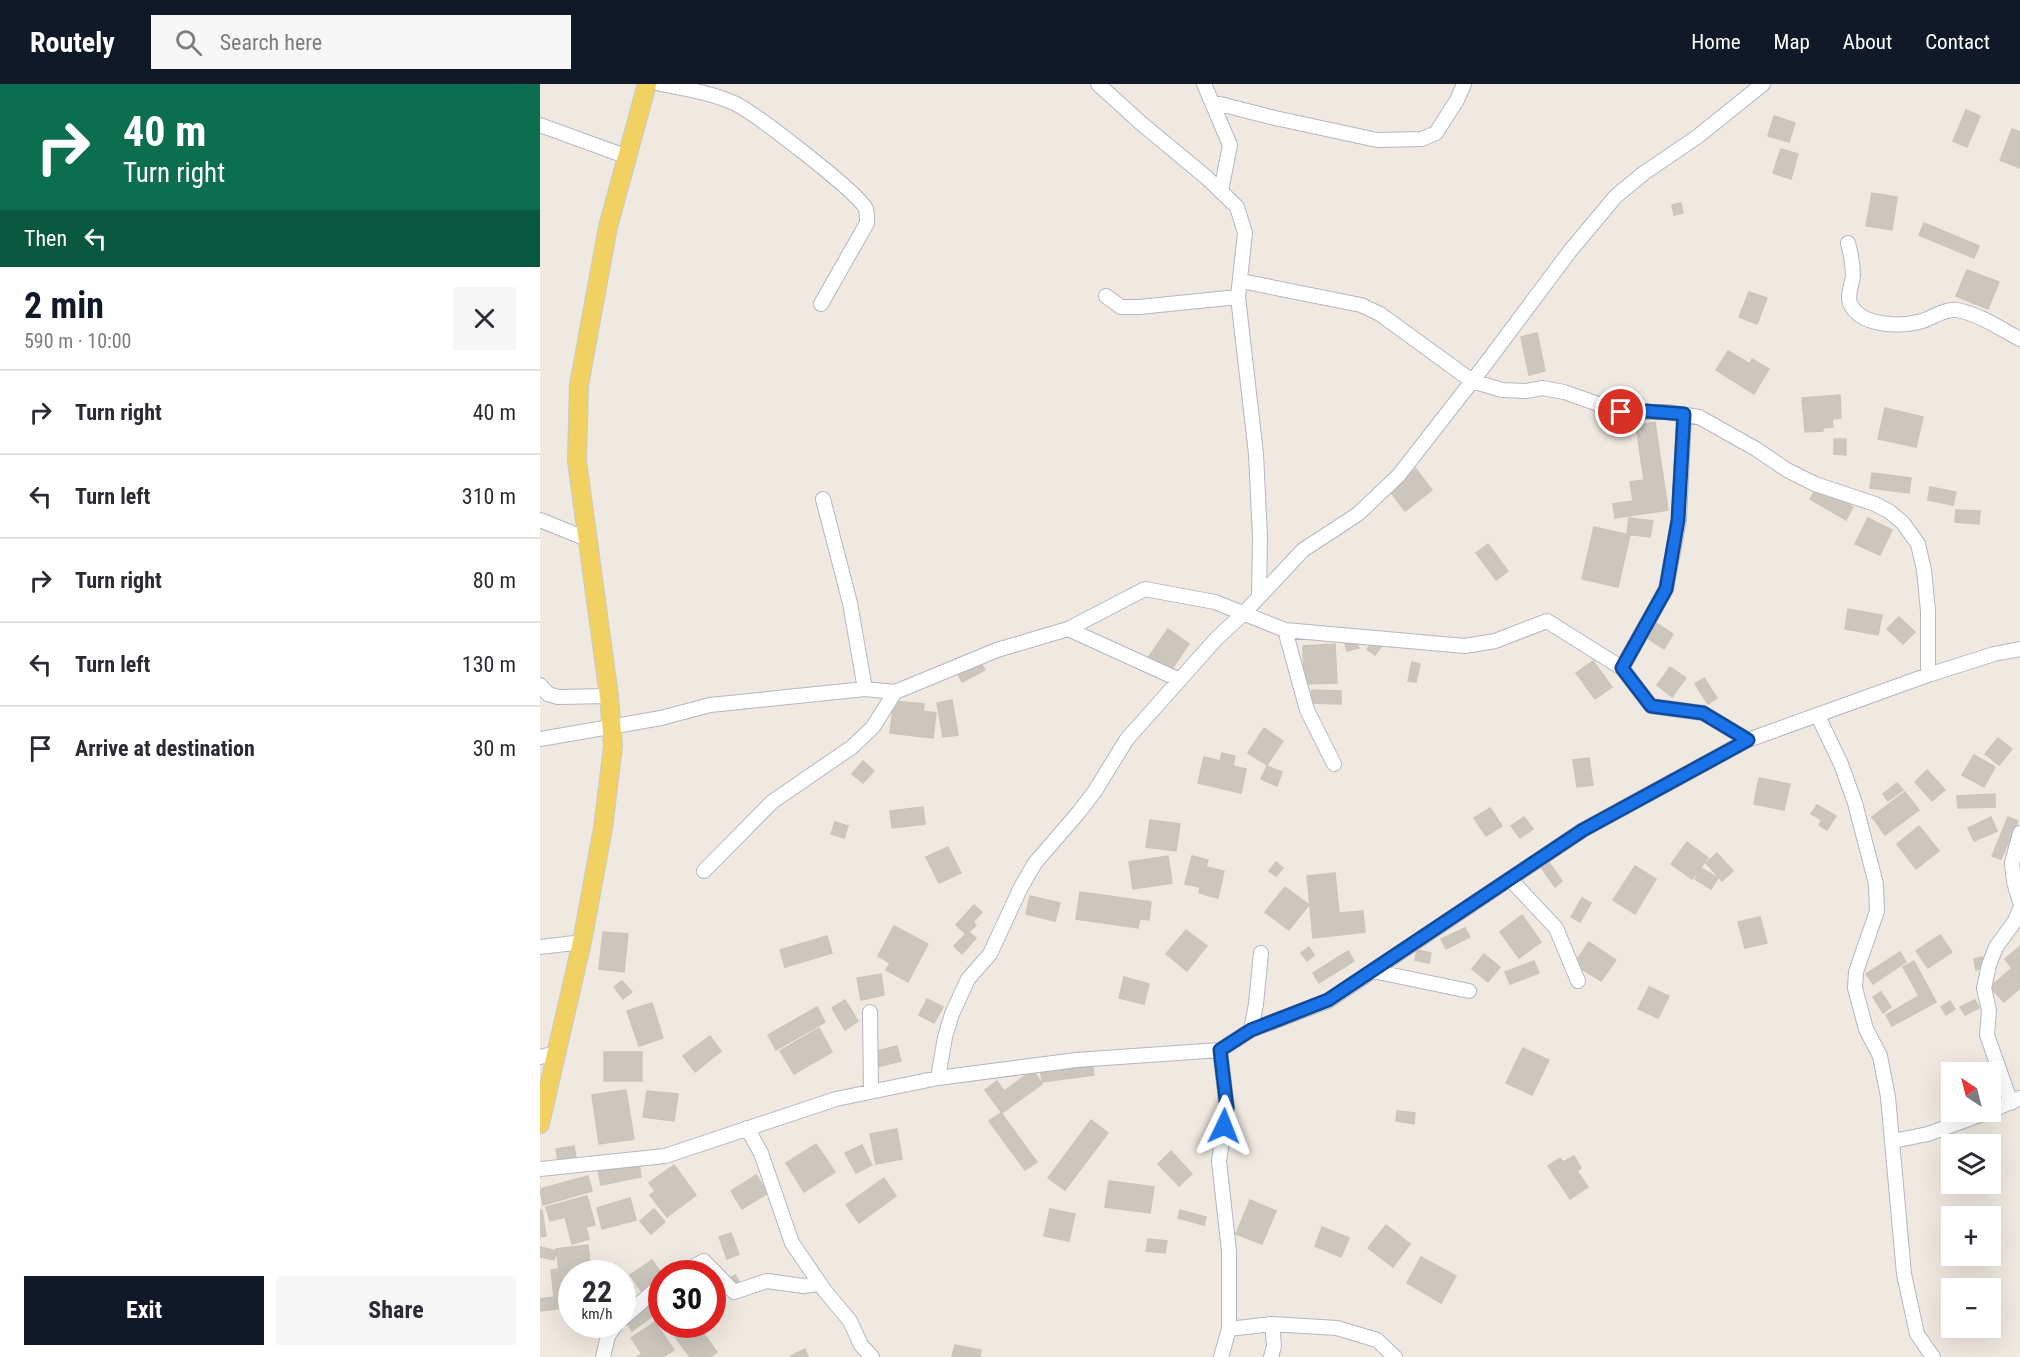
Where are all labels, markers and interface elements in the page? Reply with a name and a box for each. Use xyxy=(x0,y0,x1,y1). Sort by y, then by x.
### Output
search box xyxy=(151,15,571,69)
text: Routely xyxy=(30,26,115,59)
icon: search xyxy=(172,26,205,59)
text: Search here xyxy=(220,30,322,55)
text: Home xyxy=(1691,30,1741,54)
text: Map xyxy=(1774,30,1810,54)
text: About xyxy=(1843,30,1892,54)
text: Contact xyxy=(1925,30,1990,54)
text: 40 m xyxy=(123,107,206,156)
icon: right xyxy=(24,108,102,186)
text: Turn right xyxy=(123,157,225,189)
icon: left xyxy=(79,222,112,255)
text: Then xyxy=(24,226,67,251)
text: 2 min xyxy=(24,285,104,327)
button: close xyxy=(453,287,516,350)
text: 590 m · 10:00 xyxy=(24,329,131,353)
pin xyxy=(1595,386,1646,437)
icon: arrive xyxy=(1604,395,1637,428)
icon: right xyxy=(24,396,57,429)
text: Turn right xyxy=(75,400,162,425)
text: 40 m xyxy=(473,400,516,425)
icon: left xyxy=(24,480,57,513)
text: Turn left xyxy=(75,484,150,509)
text: 310 m xyxy=(462,484,516,509)
icon: right xyxy=(24,564,57,597)
text: Turn right xyxy=(75,568,162,593)
text: 80 m xyxy=(473,568,516,593)
icon: left xyxy=(24,648,57,681)
text: Turn left xyxy=(75,652,150,677)
text: 130 m xyxy=(462,652,516,677)
icon: arrive xyxy=(24,732,57,765)
text: Arrive at destination xyxy=(75,736,255,761)
text: 30 m xyxy=(473,736,516,761)
north arrow xyxy=(1941,1062,2001,1122)
map controls xyxy=(1941,1062,2001,1338)
position arrow xyxy=(1192,1094,1256,1158)
button: layers xyxy=(1941,1134,2001,1194)
button: + xyxy=(1941,1206,2001,1266)
speed limit sign: 30 xyxy=(648,1260,726,1338)
text: 22 xyxy=(582,1274,612,1309)
button: Exit xyxy=(24,1276,264,1345)
button: Share xyxy=(276,1276,516,1345)
button: − xyxy=(1941,1278,2001,1338)
text: km/h xyxy=(582,1305,612,1323)

